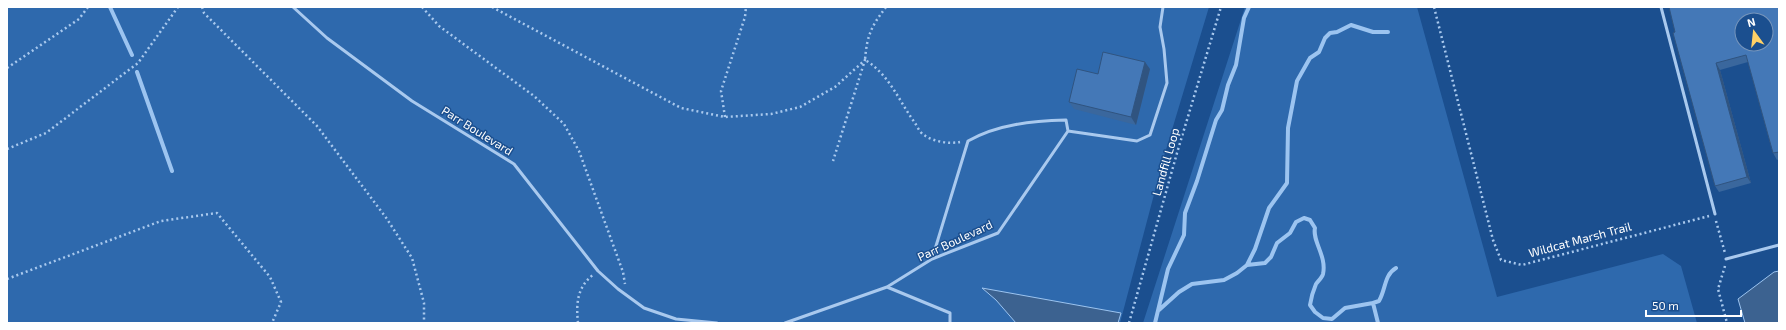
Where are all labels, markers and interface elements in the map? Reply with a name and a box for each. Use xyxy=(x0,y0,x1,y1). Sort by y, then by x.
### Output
north arrow xyxy=(1734,12,1774,52)
text: N xyxy=(1746,15,1757,29)
street label: Parr Boulevard xyxy=(439,103,516,158)
street label: Landfill Loop xyxy=(1149,126,1181,197)
street label: Parr Boulevard xyxy=(915,217,994,264)
street label: Wildcat Marsh Trail xyxy=(1527,218,1633,259)
scale bar xyxy=(1646,292,1741,318)
text: 50 m xyxy=(1652,298,1679,312)

